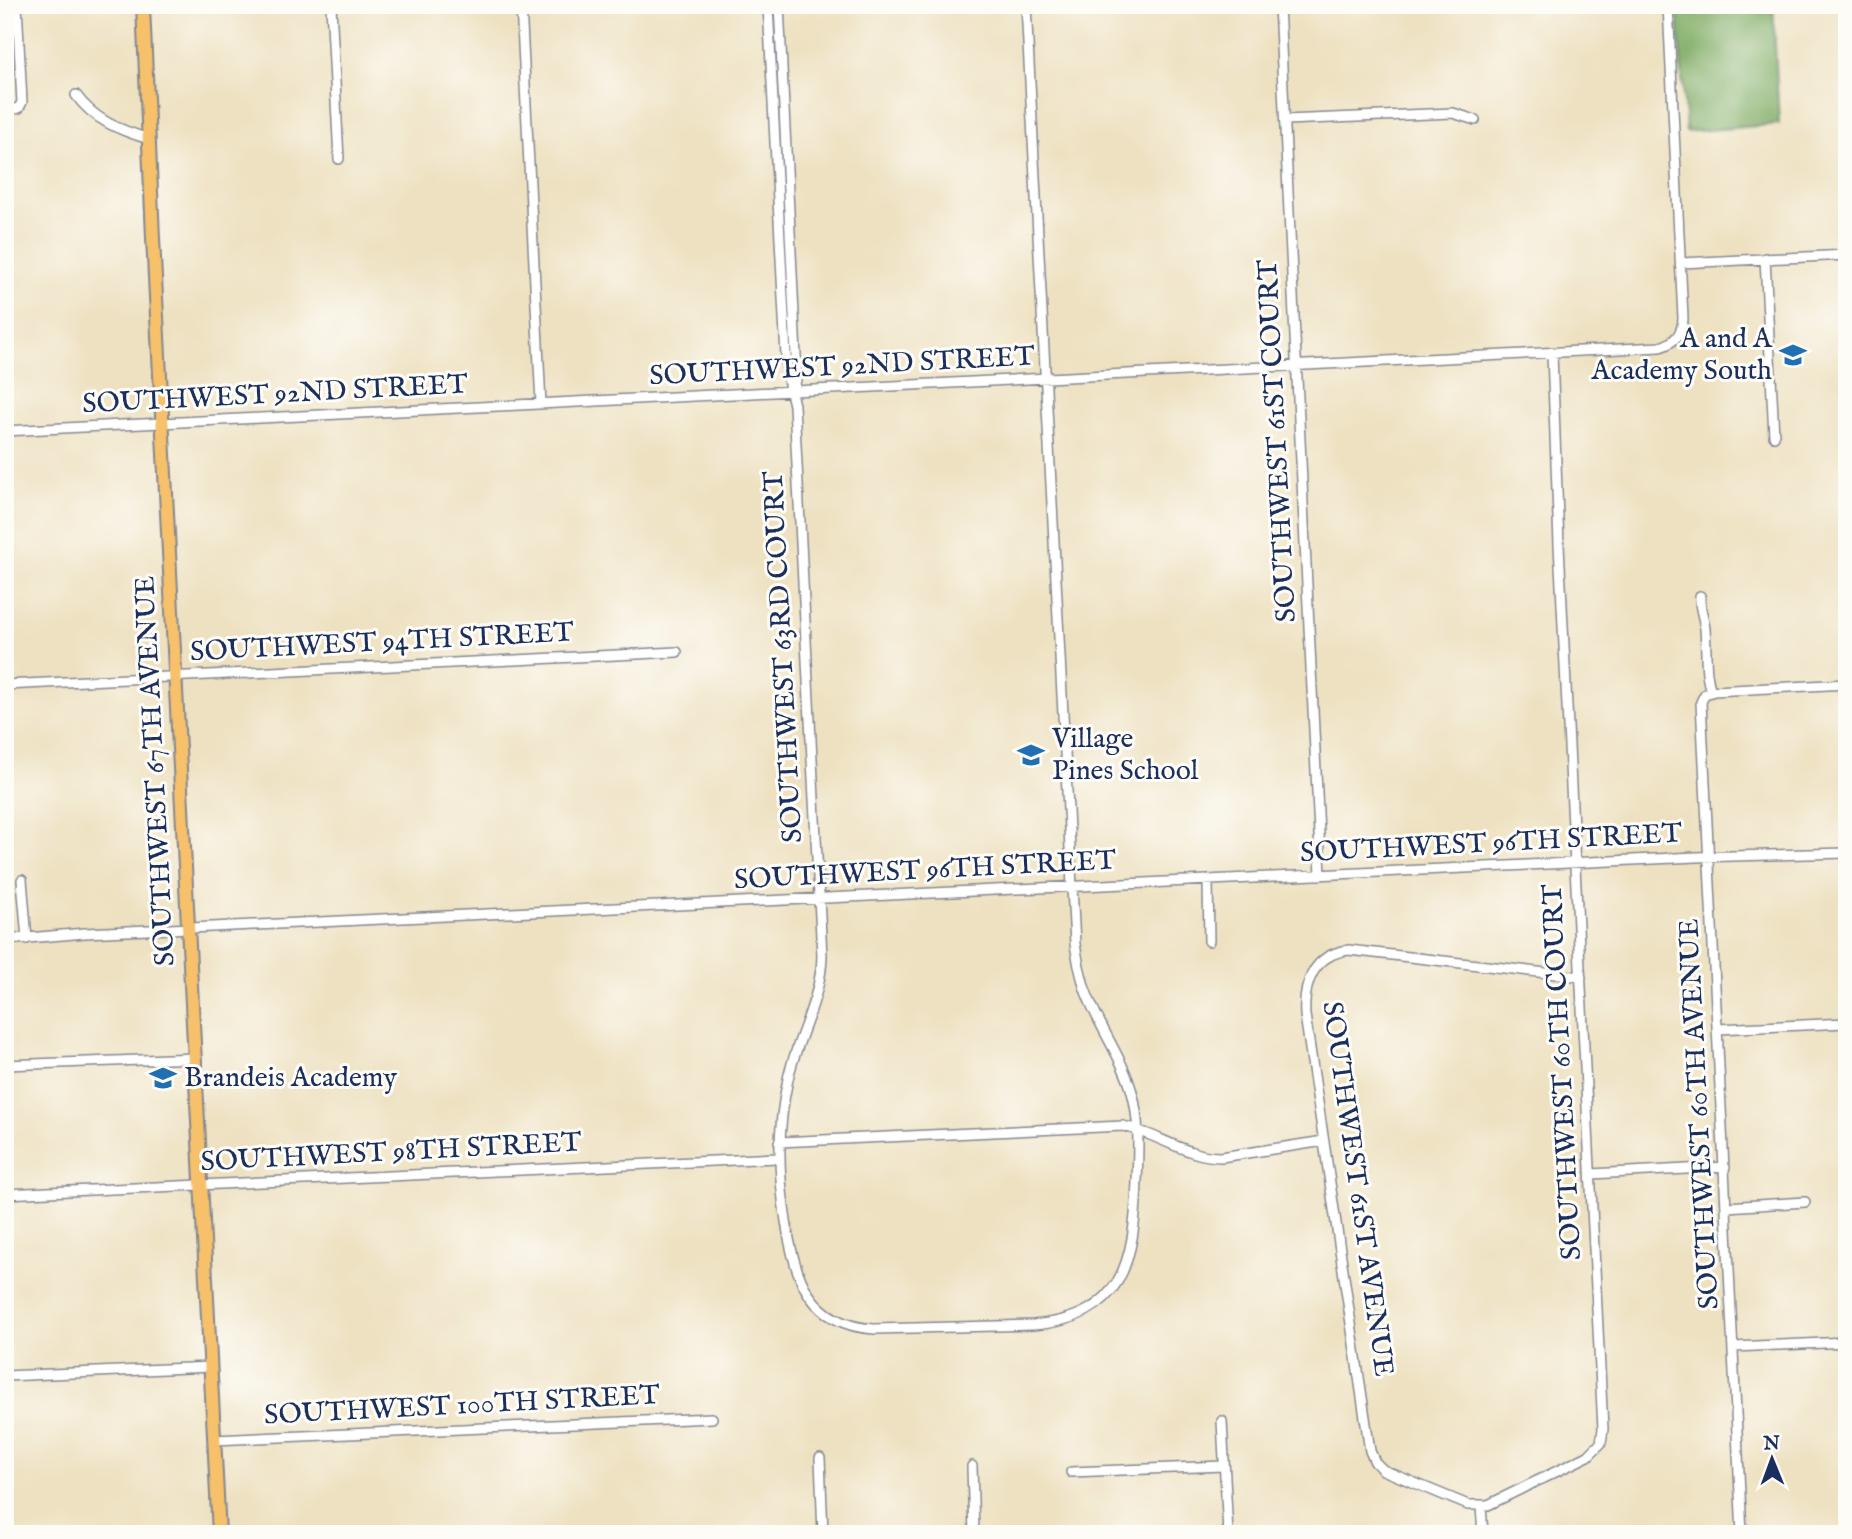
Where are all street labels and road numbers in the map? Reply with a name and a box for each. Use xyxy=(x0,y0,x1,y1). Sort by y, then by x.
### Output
street label: SOUTHWEST 61ST COURT xyxy=(1251,258,1305,623)
street label: SOUTHWEST 92ND STREET xyxy=(648,339,1036,395)
street label: SOUTHWEST 92ND STREET xyxy=(81,367,469,423)
street label: SOUTHWEST 63RD COURT xyxy=(757,469,811,844)
street label: SOUTHWEST 67TH AVENUE xyxy=(128,575,184,967)
street label: SOUTHWEST 94TH STREET xyxy=(189,615,575,671)
street label: SOUTHWEST 96TH STREET xyxy=(1299,816,1683,871)
street label: SOUTHWEST 96TH STREET xyxy=(733,843,1117,898)
street label: SOUTHWEST 60TH COURT xyxy=(1536,882,1590,1261)
street label: SOUTHWEST 60TH AVENUE xyxy=(1672,918,1728,1310)
street label: SOUTHWEST 61ST AVENUE xyxy=(1313,999,1401,1379)
street label: SOUTHWEST 98TH STREET xyxy=(200,1126,583,1180)
street label: SOUTHWEST 100TH STREET xyxy=(263,1378,661,1434)

